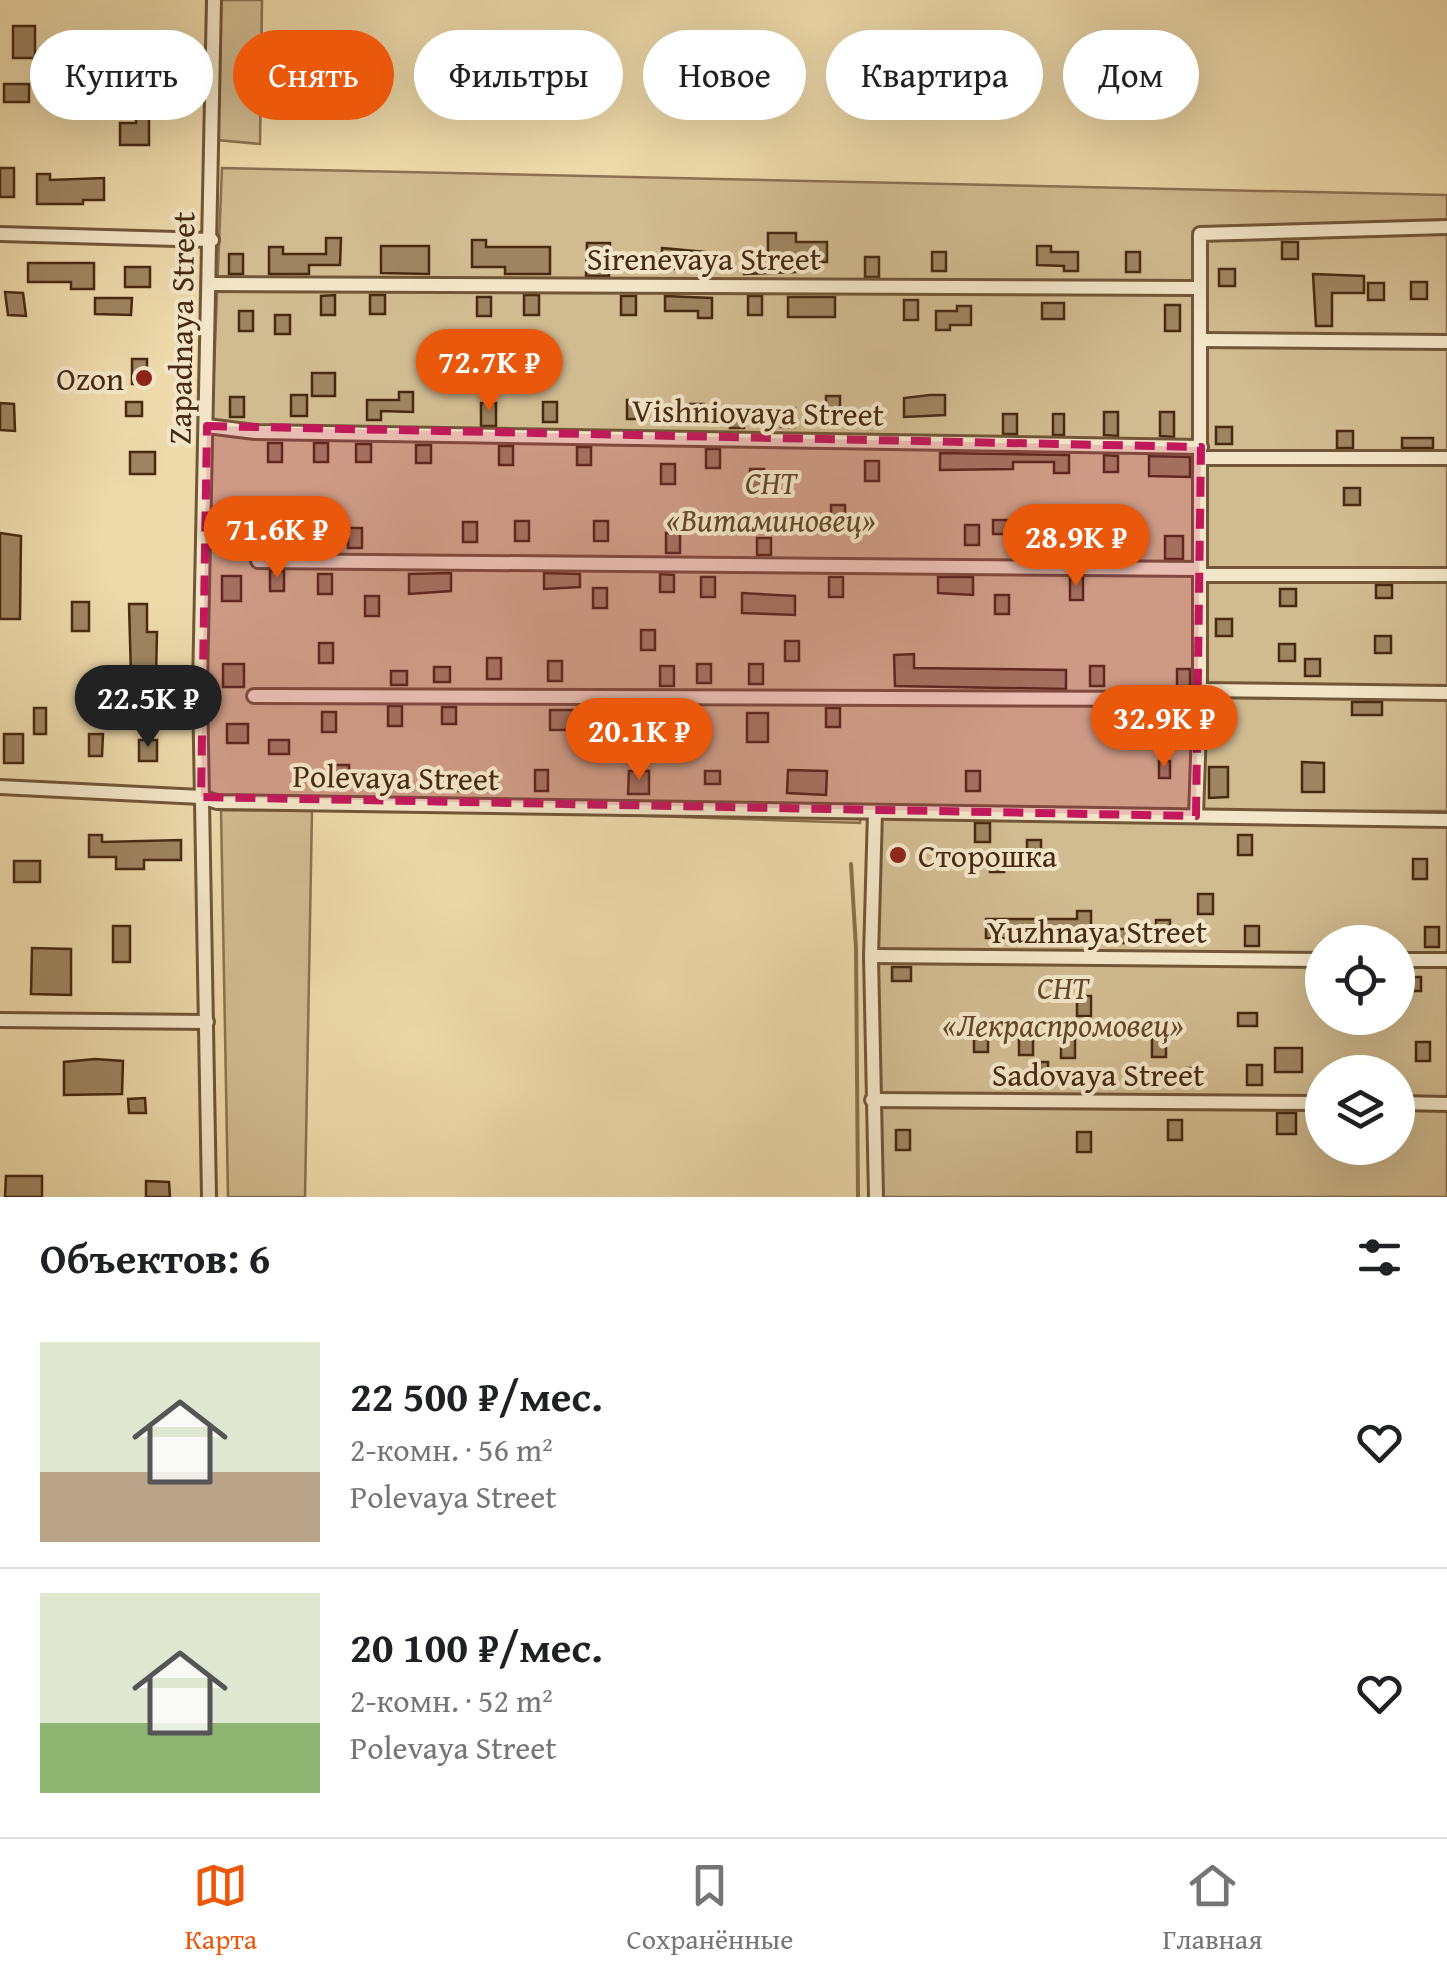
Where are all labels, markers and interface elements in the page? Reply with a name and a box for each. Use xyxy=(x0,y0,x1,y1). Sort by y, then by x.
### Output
chip: Купить xyxy=(30,30,213,120)
chip: Снять xyxy=(233,30,394,120)
chip: Фильтры xyxy=(414,30,623,120)
chip: Новое xyxy=(643,30,806,120)
chip: Квартира xyxy=(826,30,1043,120)
chip: Дом xyxy=(1063,30,1199,120)
street label: Zapadnaya Street xyxy=(155,211,207,445)
street label: Sirenevaya Street xyxy=(587,235,821,282)
pin: 72.7K ₽ xyxy=(397,329,581,414)
text: 72.7K ₽ xyxy=(438,338,540,385)
place label: Ozon xyxy=(56,355,124,402)
marker: Ozon xyxy=(133,367,155,389)
street label: Vishniovaya Street xyxy=(631,386,885,438)
park label: СНТ «Витаминовец» xyxy=(666,459,876,543)
pin: 71.6K ₽ xyxy=(185,496,369,581)
pin: 28.9K ₽ xyxy=(984,504,1168,589)
text: 71.6K ₽ xyxy=(226,505,328,552)
text: 28.9K ₽ xyxy=(1025,513,1127,560)
pin: 22.5K ₽ xyxy=(56,665,240,750)
text: 22.5K ₽ xyxy=(97,674,199,721)
pin: 32.9K ₽ xyxy=(1072,685,1256,770)
text: 32.9K ₽ xyxy=(1113,694,1215,741)
pin: 20.1K ₽ xyxy=(547,698,731,783)
text: 20.1K ₽ xyxy=(588,707,690,754)
street label: Polevaya Street xyxy=(292,752,500,802)
place label: Сторошка xyxy=(918,832,1058,879)
marker: Сторошка xyxy=(887,844,909,866)
street label: Yuzhnaya Street xyxy=(987,908,1207,955)
map controls xyxy=(1305,925,1415,1165)
button: locate xyxy=(1305,925,1415,1035)
park label: СНТ «Лекраспромовец» xyxy=(942,964,1184,1048)
street label: Sadovaya Street xyxy=(992,1051,1204,1098)
button: layers xyxy=(1305,1055,1415,1165)
text: Объектов: 6 xyxy=(40,1227,270,1288)
icon: filters xyxy=(1352,1230,1407,1285)
text: 22 500 ₽/мес. xyxy=(350,1365,603,1426)
icon: home xyxy=(120,1382,240,1502)
icon: heart xyxy=(1352,1415,1407,1470)
text: 2-комн. · 56 m² xyxy=(350,1426,553,1473)
text: Polevaya Street xyxy=(350,1473,557,1520)
text: 20 100 ₽/мес. xyxy=(350,1616,603,1677)
icon: home xyxy=(120,1633,240,1753)
icon: heart xyxy=(1352,1666,1407,1721)
text: 2-комн. · 52 m² xyxy=(350,1677,553,1724)
text: Polevaya Street xyxy=(350,1724,557,1771)
tab: Карта xyxy=(185,1858,257,1959)
tab: Сохранённые xyxy=(626,1858,793,1959)
tab: Главная xyxy=(1163,1858,1262,1959)

